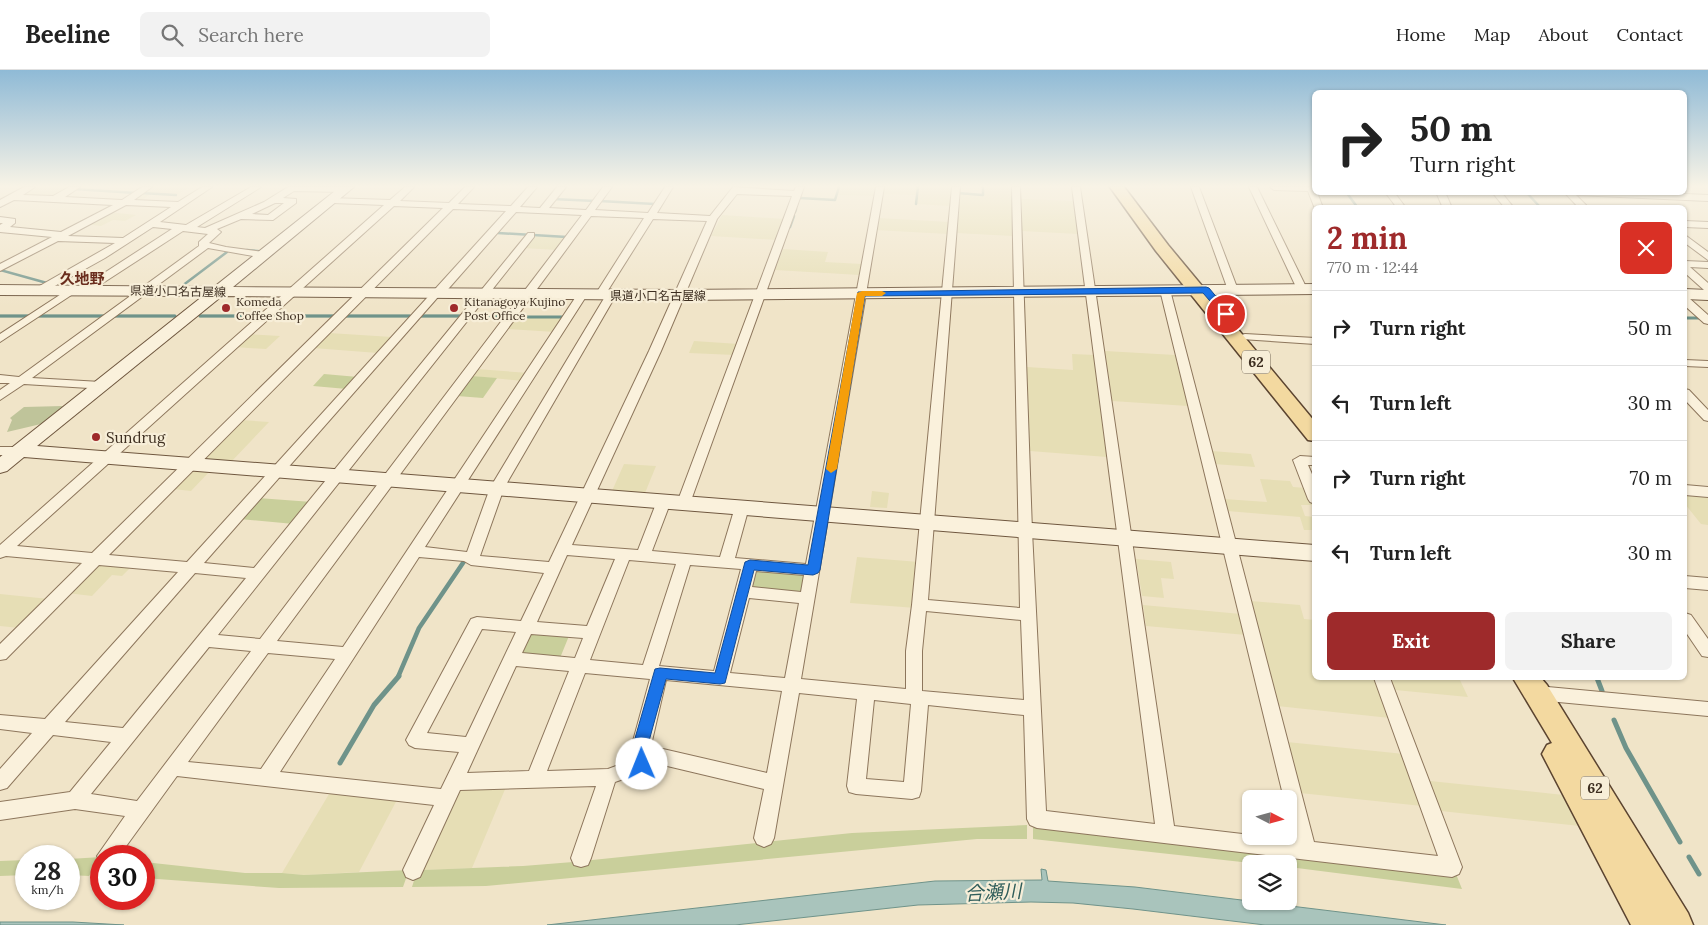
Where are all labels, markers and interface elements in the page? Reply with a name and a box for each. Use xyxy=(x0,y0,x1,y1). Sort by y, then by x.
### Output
search box xyxy=(140,12,490,57)
text: Beeline xyxy=(25,19,110,50)
icon: search xyxy=(158,21,186,49)
text: Search here xyxy=(198,23,304,47)
text: Home xyxy=(1396,23,1446,46)
text: Map xyxy=(1474,23,1510,46)
text: About xyxy=(1538,23,1588,46)
text: Contact xyxy=(1616,23,1683,46)
text: 50 m xyxy=(1410,106,1493,151)
icon: right xyxy=(1327,110,1392,175)
text: Turn right xyxy=(1410,150,1515,178)
text: 2 min xyxy=(1327,219,1407,257)
button: close xyxy=(1620,222,1672,274)
text: 770 m · 12:44 xyxy=(1327,257,1418,277)
district label: 久地野 xyxy=(59,269,105,288)
street label: 県道小口名古屋線 xyxy=(130,283,226,299)
street label: 県道小口名古屋線 xyxy=(610,288,706,303)
pin xyxy=(1205,293,1247,335)
place label: Komeda Coffee Shop xyxy=(236,294,304,323)
place label: Kitanagoya Kujino Post Office xyxy=(464,294,565,323)
icon: arrive xyxy=(1212,300,1240,328)
marker: Komeda Coffee Shop xyxy=(220,302,232,314)
marker: Kitanagoya Kujino Post Office xyxy=(448,302,460,314)
icon: right xyxy=(1327,314,1355,342)
text: Turn right xyxy=(1370,316,1466,340)
text: 50 m xyxy=(1628,316,1672,340)
road number: 62 xyxy=(1242,350,1270,374)
icon: left xyxy=(1327,389,1355,417)
text: Turn left xyxy=(1370,391,1451,415)
text: 30 m xyxy=(1628,391,1672,415)
place label: Sundrug xyxy=(106,428,166,447)
marker: Sundrug xyxy=(90,431,102,443)
icon: right xyxy=(1327,464,1355,492)
text: Turn right xyxy=(1370,466,1466,490)
text: 70 m xyxy=(1629,466,1672,490)
icon: left xyxy=(1327,539,1355,567)
text: Turn left xyxy=(1370,541,1451,565)
text: 30 m xyxy=(1628,541,1672,565)
button: Exit xyxy=(1327,612,1495,670)
button: Share xyxy=(1505,612,1672,670)
position arrow xyxy=(615,737,667,789)
road number: 62 xyxy=(1581,776,1609,800)
north arrow xyxy=(1242,790,1298,845)
map controls xyxy=(1242,790,1297,910)
speed limit sign: 30 xyxy=(90,845,155,910)
text: 28 xyxy=(34,855,61,887)
button: layers xyxy=(1242,855,1297,910)
water label: 合瀬川 xyxy=(964,878,1024,905)
text: km/h xyxy=(31,882,64,897)

